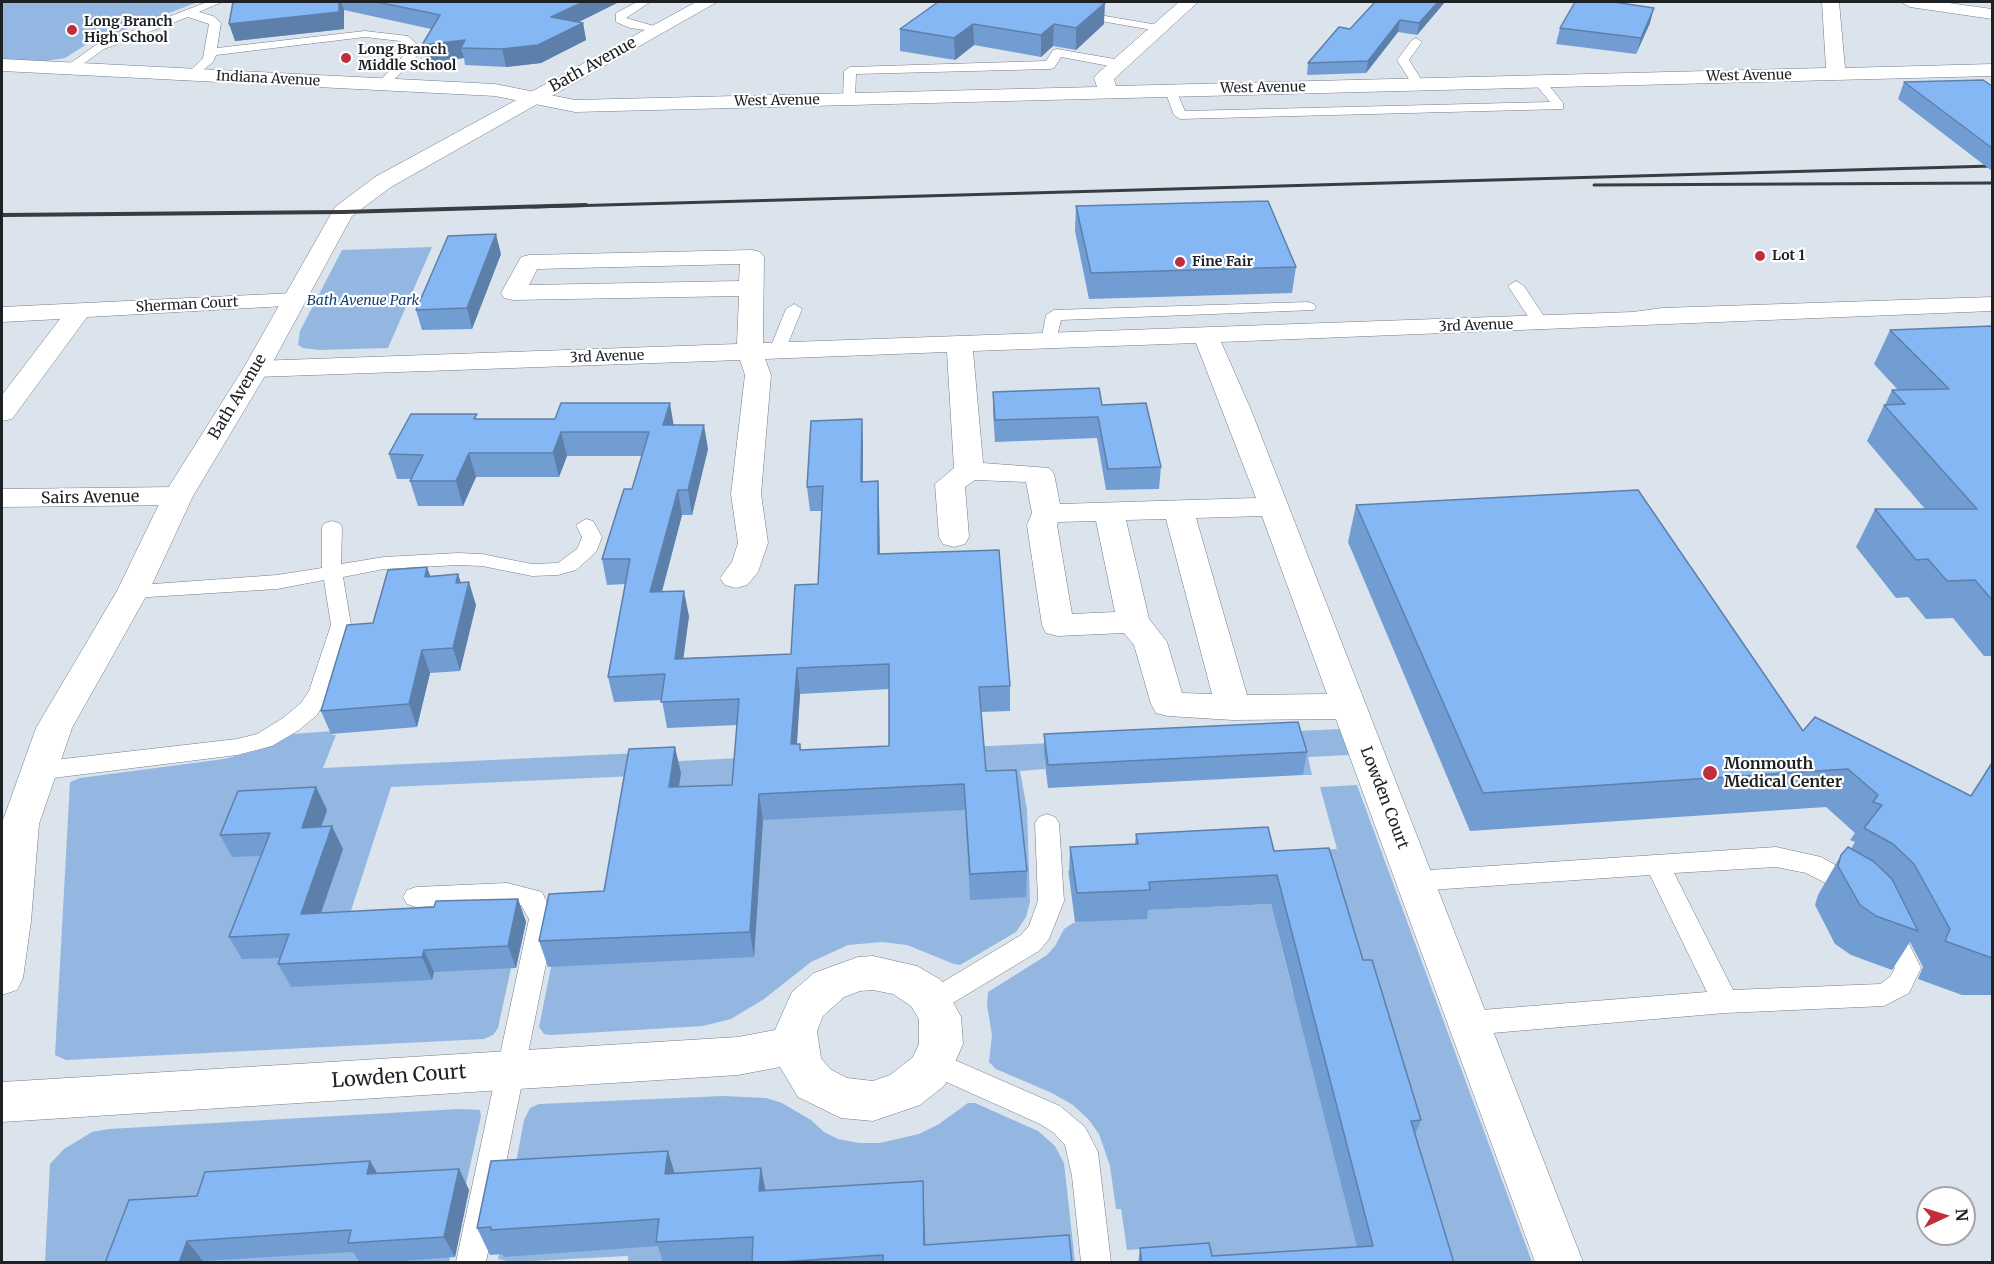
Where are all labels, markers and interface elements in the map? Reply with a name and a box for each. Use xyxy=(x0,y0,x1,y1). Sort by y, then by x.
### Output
place label: Long Branch High School xyxy=(84,14,173,46)
marker: Long Branch High School xyxy=(65,23,79,37)
street label: Bath Avenue xyxy=(546,33,640,97)
place label: Long Branch Middle School xyxy=(358,42,456,74)
marker: Long Branch Middle School xyxy=(339,51,353,65)
street label: West Avenue xyxy=(1706,67,1792,85)
street label: Indiana Avenue xyxy=(216,68,320,90)
street label: West Avenue xyxy=(1220,79,1306,97)
street label: West Avenue xyxy=(734,92,820,110)
place label: Lot 1 xyxy=(1772,248,1805,264)
marker: Lot 1 xyxy=(1753,249,1767,263)
place label: Fine Fair xyxy=(1192,254,1253,270)
marker: Fine Fair xyxy=(1173,255,1187,269)
park label: Bath Avenue Park xyxy=(307,293,419,309)
street label: Sherman Court xyxy=(135,294,239,316)
street label: 3rd Avenue xyxy=(1438,316,1514,336)
street label: 3rd Avenue xyxy=(569,347,645,367)
street label: Bath Avenue xyxy=(205,351,271,443)
street label: Sairs Avenue xyxy=(41,488,139,508)
street label: Lowden Court xyxy=(1356,744,1412,852)
place label: Monmouth Medical Center xyxy=(1724,754,1842,792)
marker: Monmouth Medical Center xyxy=(1701,764,1719,782)
street label: Lowden Court xyxy=(331,1060,467,1094)
north arrow xyxy=(1916,1186,1976,1246)
text: N xyxy=(1952,1208,1972,1222)

